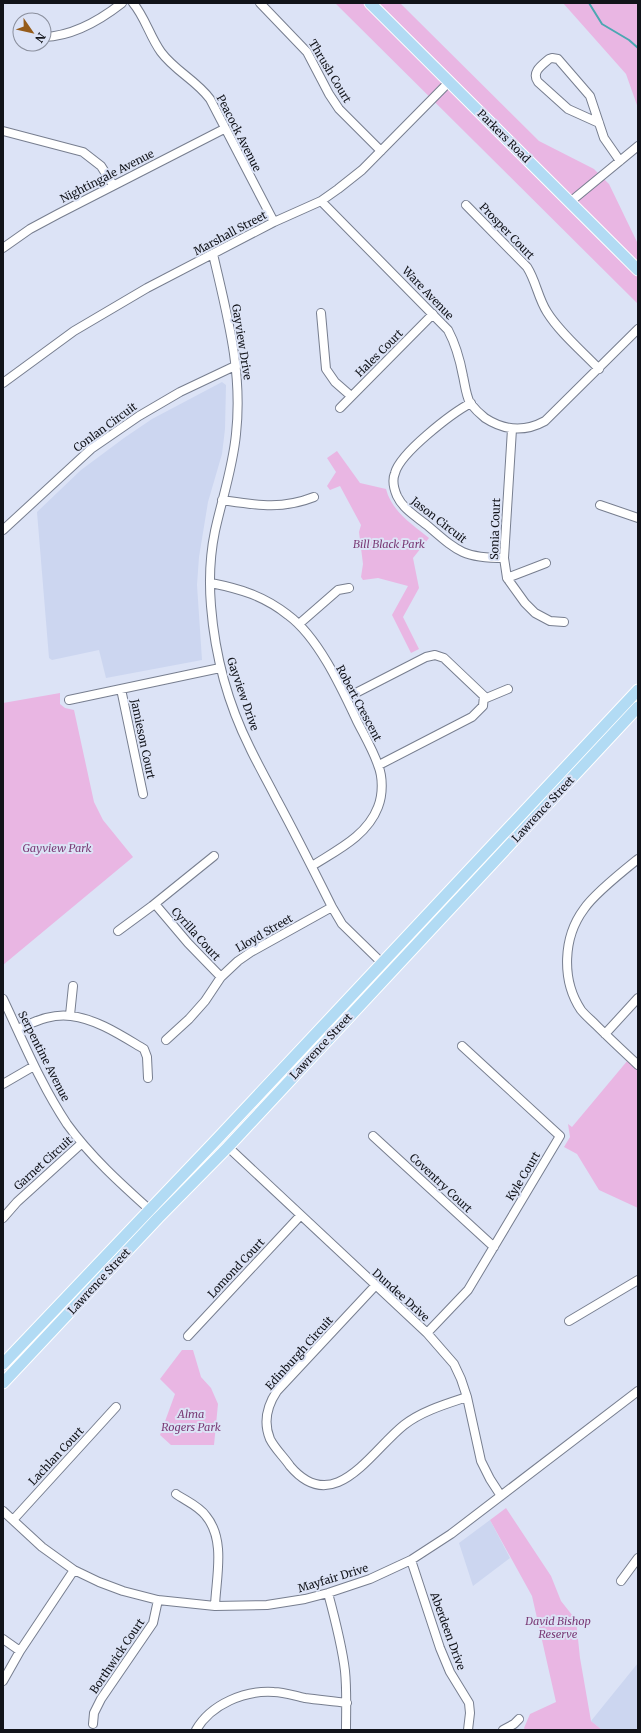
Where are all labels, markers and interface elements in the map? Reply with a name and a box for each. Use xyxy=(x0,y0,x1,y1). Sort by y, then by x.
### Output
north arrow xyxy=(12,12,52,52)
text: N xyxy=(32,30,49,45)
street label: Thrush Court xyxy=(306,37,355,106)
street label: Peacock Avenue xyxy=(214,92,264,174)
street label: Parkers Road xyxy=(474,106,534,166)
street label: Nightingale Avenue xyxy=(58,146,157,206)
street label: Prosper Court xyxy=(476,200,538,263)
street label: Marshall Street xyxy=(191,207,270,258)
street label: Ware Avenue xyxy=(399,263,457,323)
street label: Gayview Drive xyxy=(229,303,255,381)
street label: Hales Court xyxy=(352,326,406,380)
street label: Conlan Circuit xyxy=(70,399,140,455)
street label: Jason Circuit xyxy=(408,493,470,547)
street label: Sonia Court xyxy=(487,497,503,560)
park label: Bill Black Park xyxy=(353,537,425,551)
street label: Gayview Drive xyxy=(224,656,262,733)
street label: Robert Crescent xyxy=(333,663,385,744)
street label: Jamieson Court xyxy=(128,697,158,781)
street label: Lawrence Street xyxy=(509,772,578,845)
park label: Gayview Park xyxy=(22,841,92,855)
street label: Cyrilla Court xyxy=(168,905,224,964)
street label: Lloyd Street xyxy=(233,911,296,955)
street label: Serpentine Avenue xyxy=(15,1008,73,1104)
street label: Lawrence Street xyxy=(287,1009,356,1082)
street label: Garnet Circuit xyxy=(11,1133,76,1193)
street label: Kyle Court xyxy=(503,1148,543,1203)
street label: Coventry Court xyxy=(407,1150,476,1216)
street label: Lomond Court xyxy=(205,1235,268,1301)
street label: Lawrence Street xyxy=(65,1244,134,1317)
street label: Dundee Drive xyxy=(370,1266,433,1325)
street label: Edinburgh Circuit xyxy=(262,1313,336,1393)
park label: Alma Rogers Park xyxy=(161,1407,221,1434)
street label: Lachlan Court xyxy=(25,1423,87,1488)
street label: Mayfair Drive xyxy=(296,1561,370,1595)
street label: Aberdeen Drive xyxy=(427,1589,469,1672)
park label: David Bishop Reserve xyxy=(524,1614,591,1641)
street label: Borthwick Court xyxy=(87,1615,148,1696)

